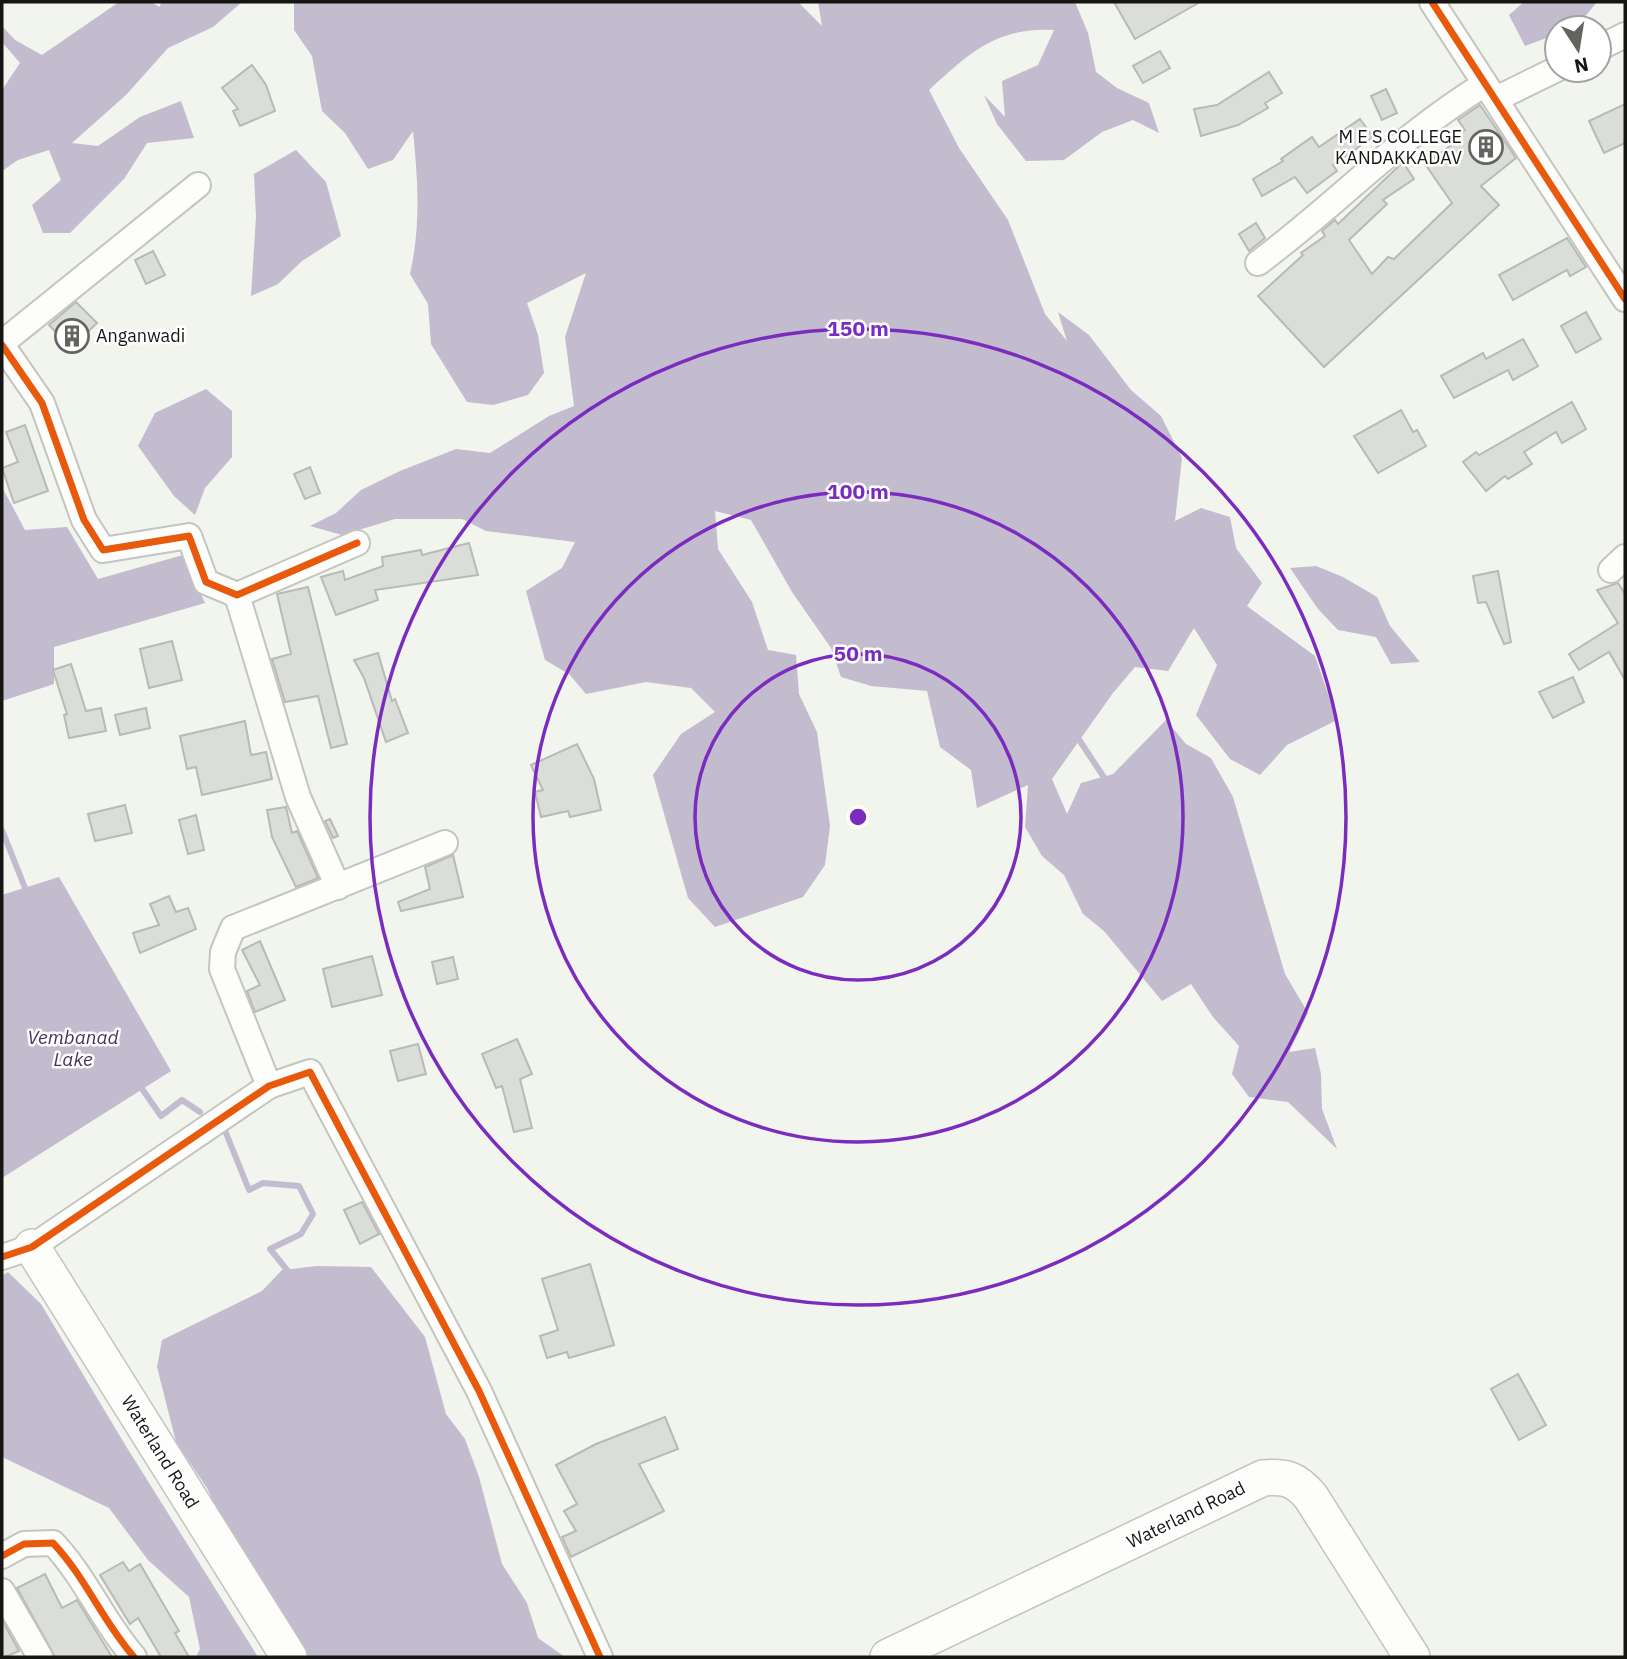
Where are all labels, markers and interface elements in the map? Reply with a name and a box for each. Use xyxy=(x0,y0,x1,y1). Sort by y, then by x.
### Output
north arrow xyxy=(1543,14,1613,84)
text: N xyxy=(1572,52,1591,79)
place label: M E S COLLEGE KANDAKKADAV xyxy=(1335,125,1462,169)
building icon: M E S COLLEGE KANDAKKADAV xyxy=(1467,128,1505,166)
text: 150 m xyxy=(827,314,889,342)
building icon: Anganwadi xyxy=(53,317,91,355)
place label: Anganwadi xyxy=(96,324,185,347)
text: 100 m xyxy=(827,477,889,505)
text: 50 m xyxy=(834,639,882,667)
centre of rings xyxy=(846,805,870,829)
water label: Vembanad Lake xyxy=(27,1025,120,1071)
street label: Waterland Road xyxy=(116,1391,204,1513)
street label: Waterland Road xyxy=(1123,1476,1249,1553)

